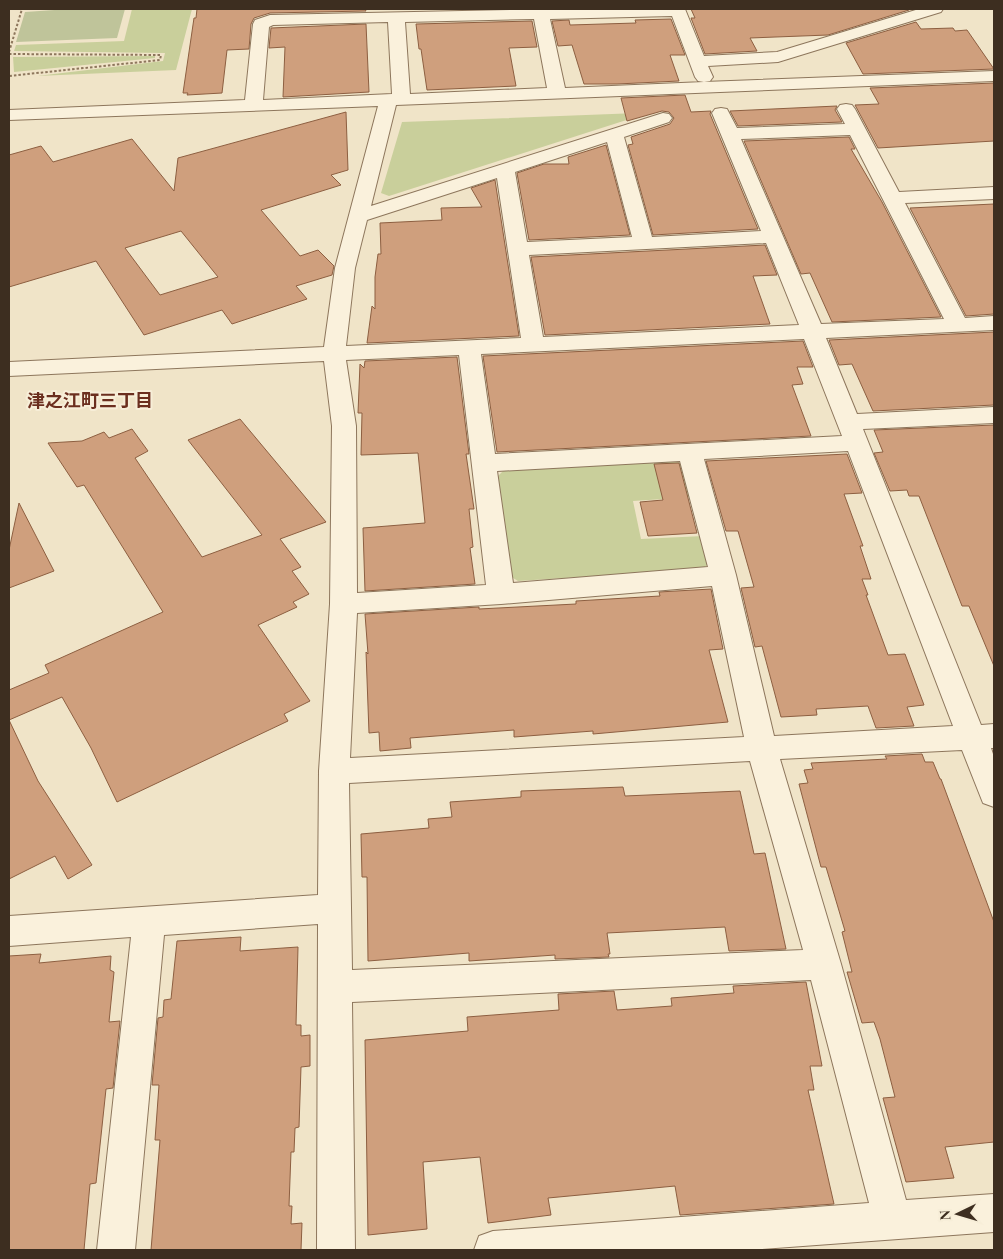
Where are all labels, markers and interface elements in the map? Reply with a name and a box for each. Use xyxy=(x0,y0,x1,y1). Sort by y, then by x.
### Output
district label: 津之江町三丁目 xyxy=(27,388,153,412)
north arrow xyxy=(933,1189,983,1239)
text: N xyxy=(935,1209,954,1221)

